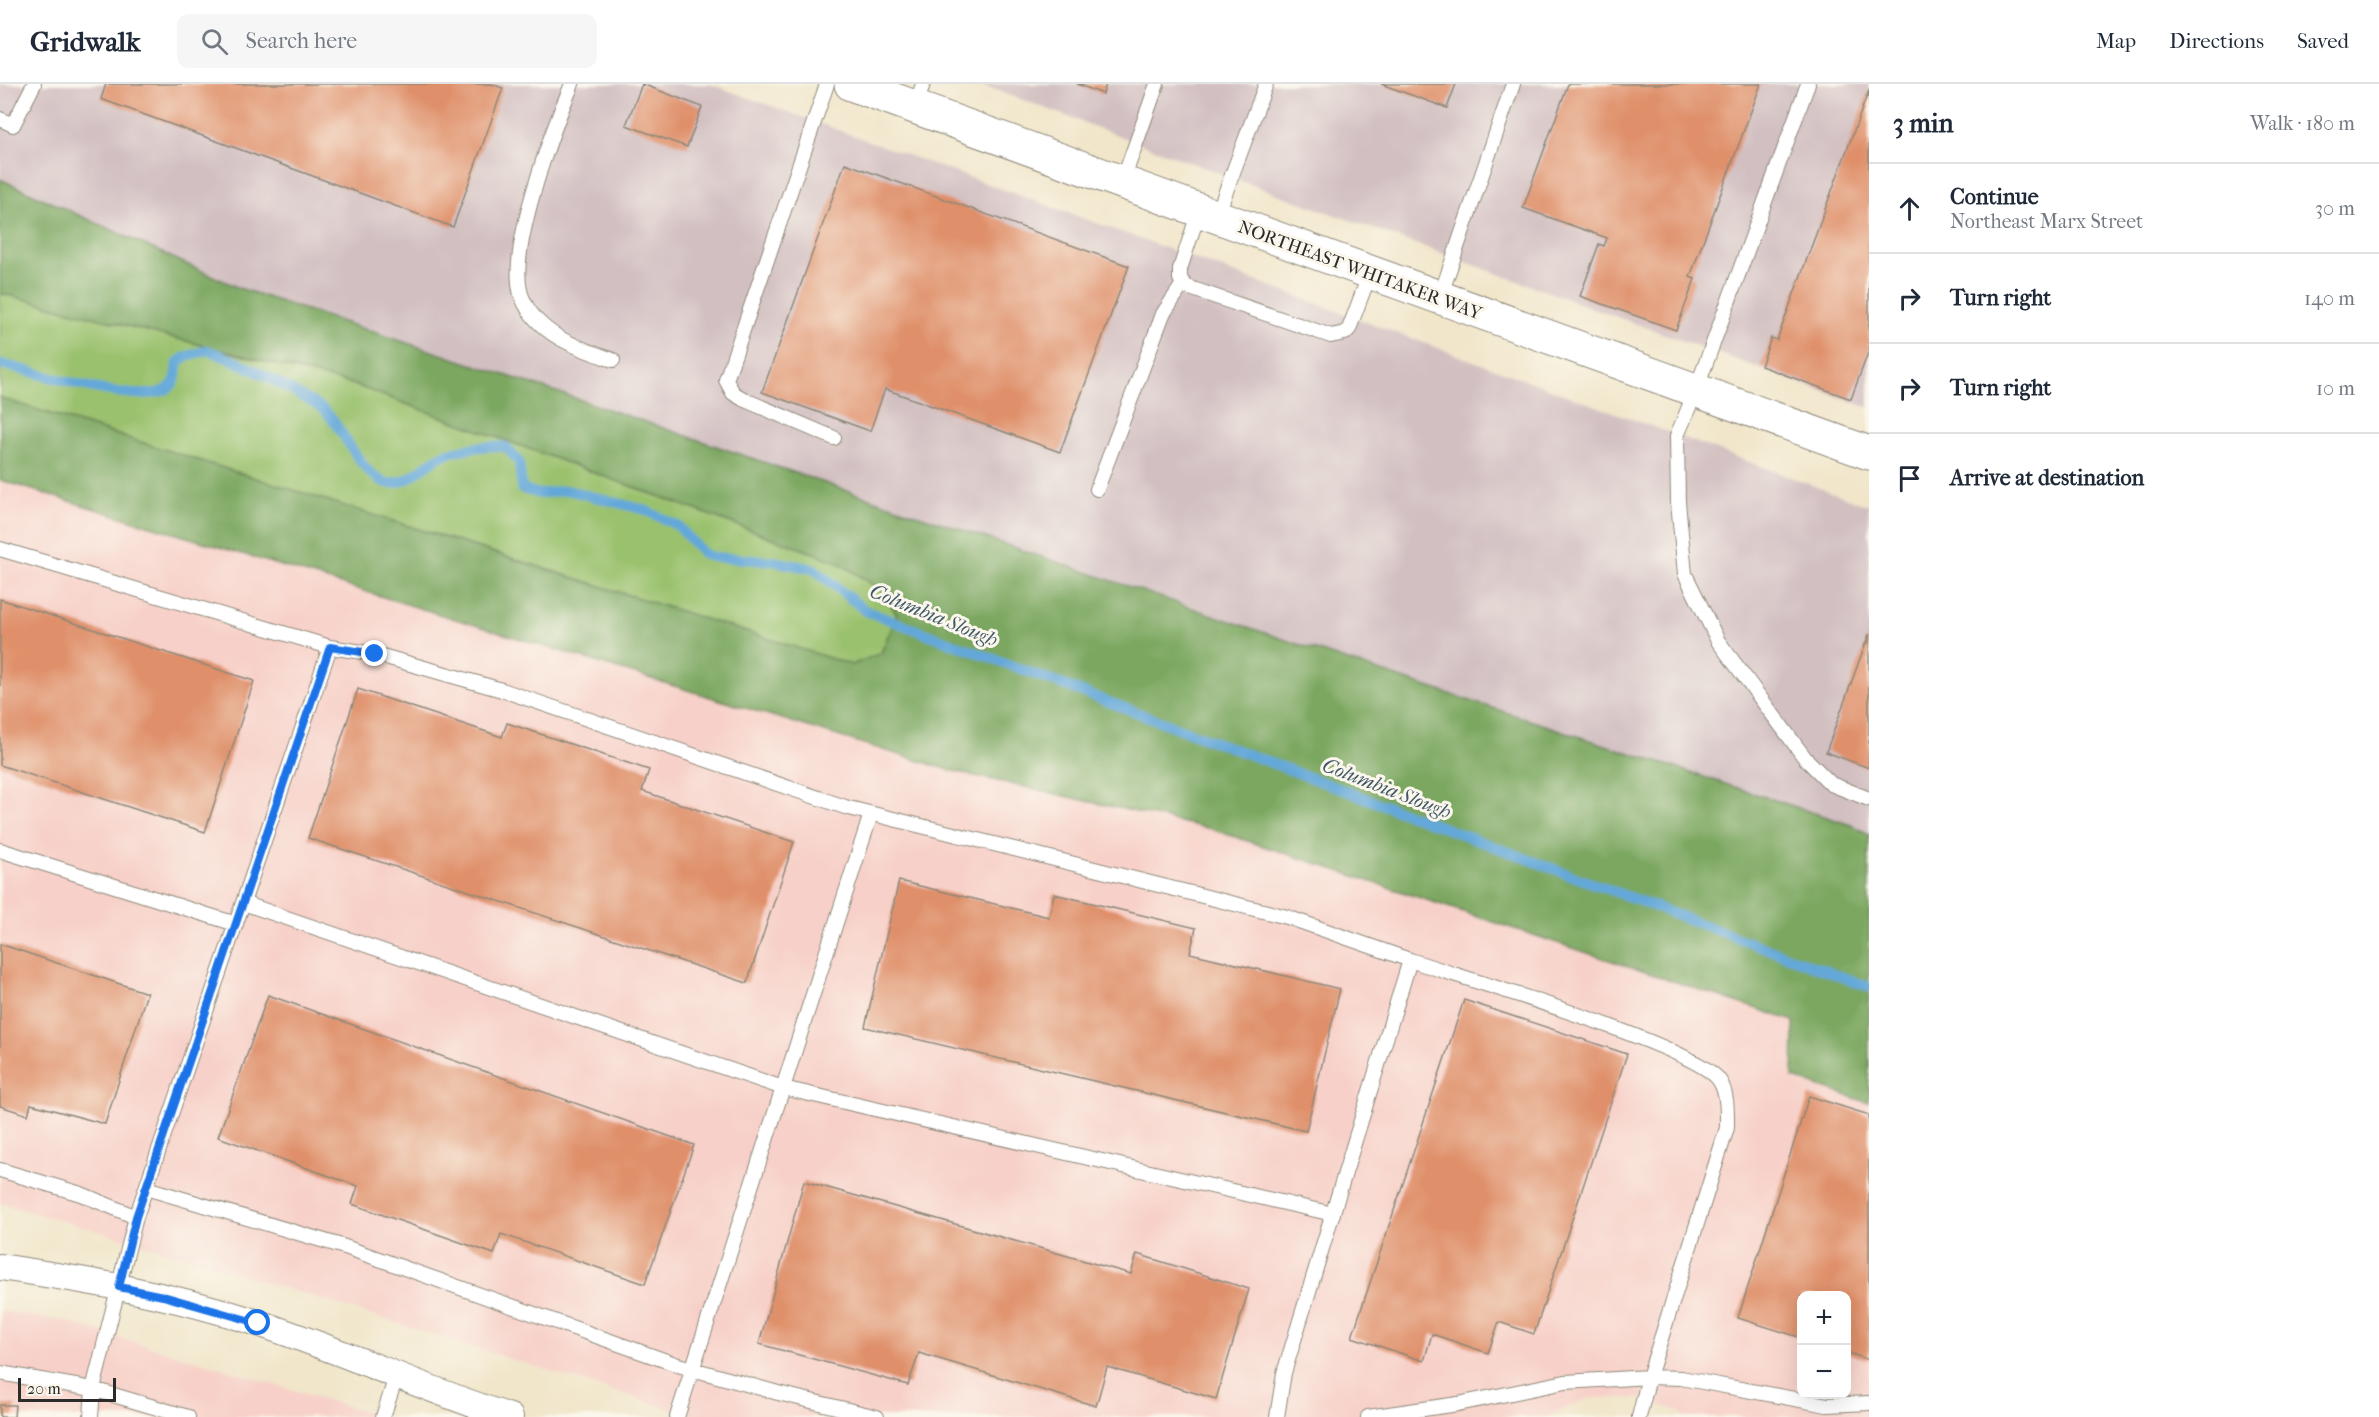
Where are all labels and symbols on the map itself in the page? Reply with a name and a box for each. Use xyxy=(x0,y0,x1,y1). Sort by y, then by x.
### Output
street label: NORTHEAST WHITAKER WAY xyxy=(1235,217,1485,325)
water label: Columbia Slough xyxy=(867,579,1001,652)
route end xyxy=(361,640,387,666)
water label: Columbia Slough xyxy=(1319,753,1454,824)
route start xyxy=(244,1309,270,1335)
scale bar xyxy=(18,1375,116,1402)

